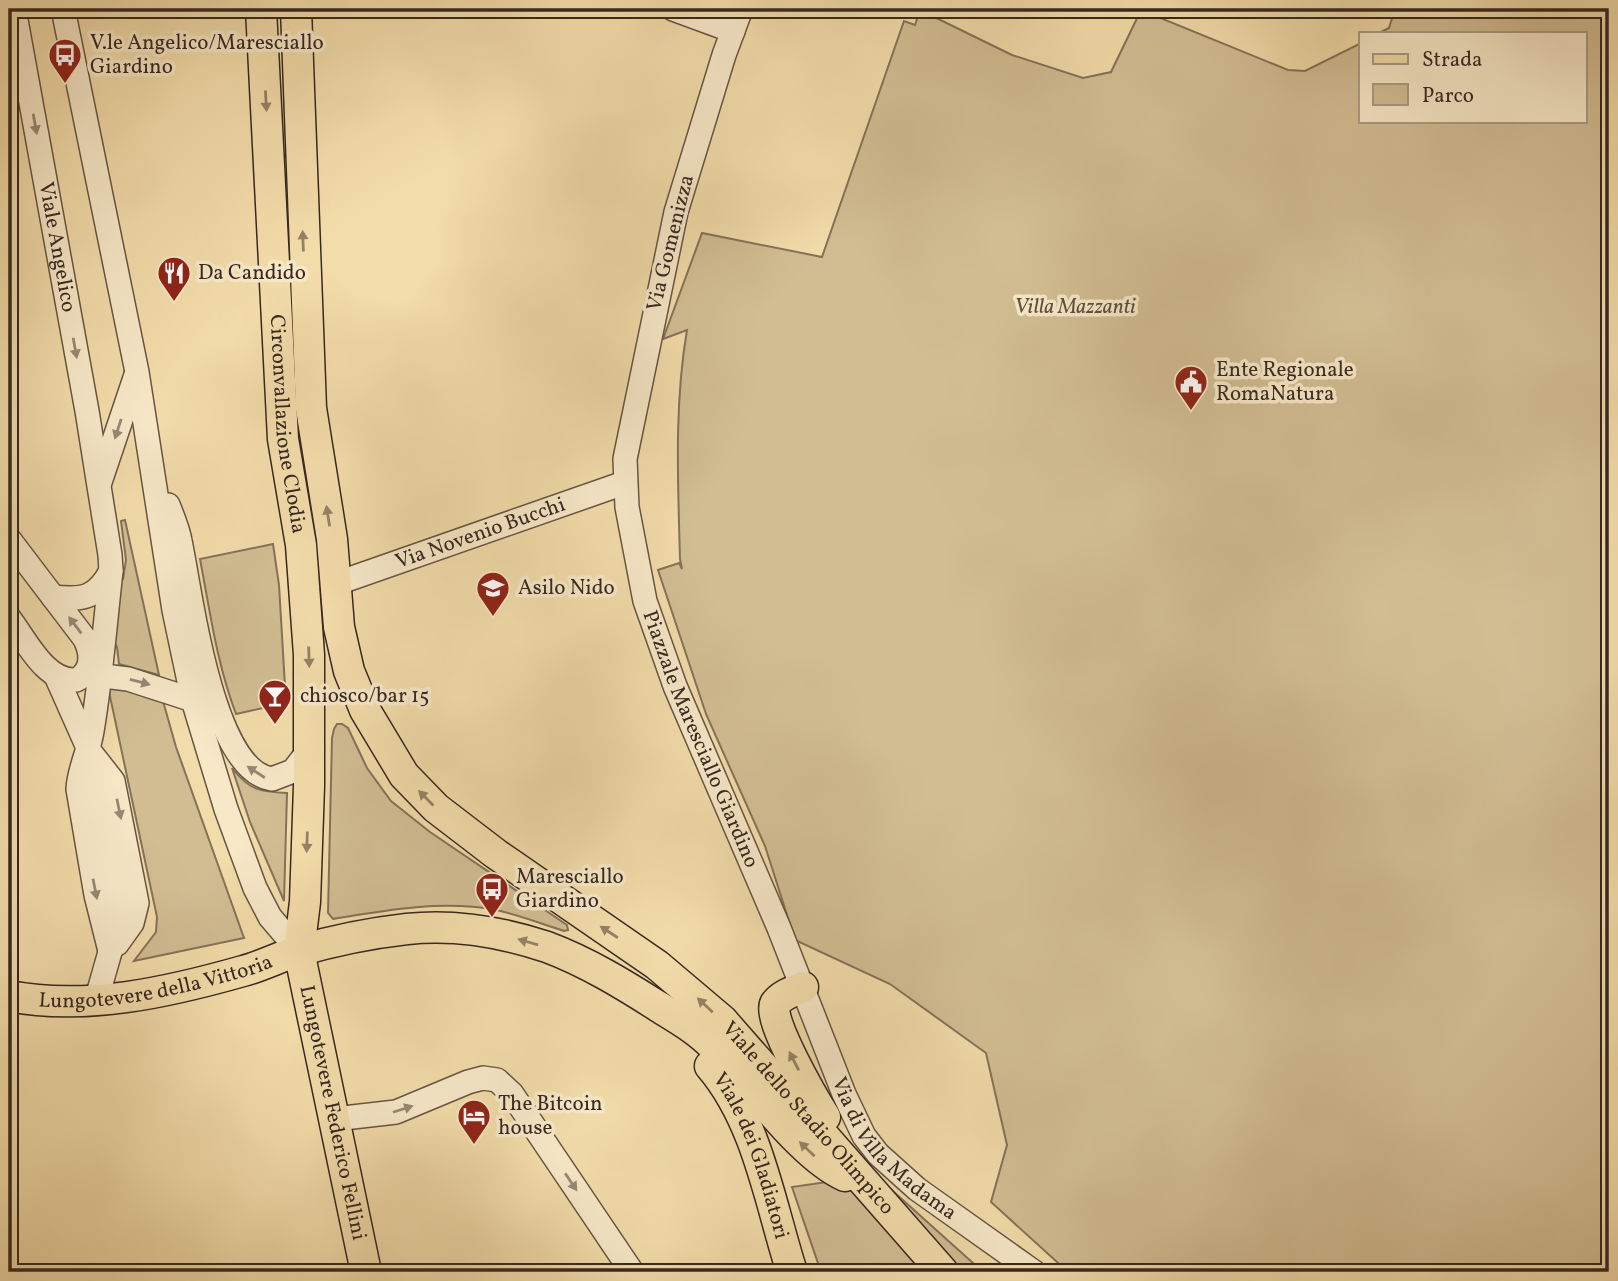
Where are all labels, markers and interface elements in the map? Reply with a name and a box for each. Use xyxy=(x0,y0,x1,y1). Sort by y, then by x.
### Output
place label: V.le Angelico/Maresciallo Giardino xyxy=(90,29,324,82)
legend xyxy=(1359,32,1586,122)
bus stop icon: V.le Angelico/Maresciallo Giardino xyxy=(46,36,84,85)
text: Strada xyxy=(1422,46,1483,75)
text: Parco xyxy=(1422,82,1474,111)
one-way arrow xyxy=(261,91,272,113)
one-way arrow xyxy=(29,113,40,135)
street label: Via Gomenizza xyxy=(640,172,702,314)
street label: Viale Angelico xyxy=(31,180,83,315)
one-way arrow xyxy=(298,230,309,252)
restaurant icon: Da Candido xyxy=(155,254,193,303)
place label: Da Candido xyxy=(198,259,306,288)
park label: Villa Mazzanti xyxy=(1014,293,1136,322)
street label: Circonvallazione Clodia xyxy=(262,314,313,536)
one-way arrow xyxy=(70,337,81,359)
place label: Ente Regionale RomaNatura xyxy=(1216,356,1354,409)
public building icon: Ente Regionale RomaNatura xyxy=(1172,363,1210,412)
one-way arrow xyxy=(112,419,123,440)
street label: Via Novenio Bucchi xyxy=(392,490,569,576)
one-way arrow xyxy=(322,505,333,527)
school or university icon: Asilo Nido xyxy=(474,569,512,618)
place label: Asilo Nido xyxy=(518,574,615,603)
street label: Piazzale Maresciallo Giardino xyxy=(635,606,766,872)
one-way arrow xyxy=(68,616,82,634)
one-way arrow xyxy=(304,646,315,668)
one-way arrow xyxy=(129,677,151,688)
bar icon: chiosco/bar 15 xyxy=(256,677,294,726)
place label: chiosco/bar 15 xyxy=(300,682,429,711)
one-way arrow xyxy=(246,765,266,778)
one-way arrow xyxy=(417,790,434,807)
one-way arrow xyxy=(114,798,125,820)
one-way arrow xyxy=(301,831,312,853)
place label: Maresciallo Giardino xyxy=(516,863,624,916)
bus stop icon: Maresciallo Giardino xyxy=(473,870,511,919)
one-way arrow xyxy=(90,878,101,900)
one-way arrow xyxy=(600,925,618,939)
one-way arrow xyxy=(517,936,539,947)
street label: Lungotevere della Vittoria xyxy=(38,947,277,1016)
street label: Lungotevere Federico Fellini xyxy=(292,983,373,1243)
one-way arrow xyxy=(697,997,714,1013)
street label: Viale dello Stadio Olimpico xyxy=(715,1015,901,1221)
one-way arrow xyxy=(789,1051,800,1071)
street label: Viale dei Gladiatori xyxy=(705,1067,796,1242)
street label: Via di Villa Madama xyxy=(824,1073,963,1227)
place label: The Bitcoin house xyxy=(498,1090,603,1143)
hotel icon: The Bitcoin house xyxy=(455,1097,493,1146)
one-way arrow xyxy=(392,1103,413,1114)
one-way arrow xyxy=(799,1140,816,1157)
one-way arrow xyxy=(564,1173,578,1191)

